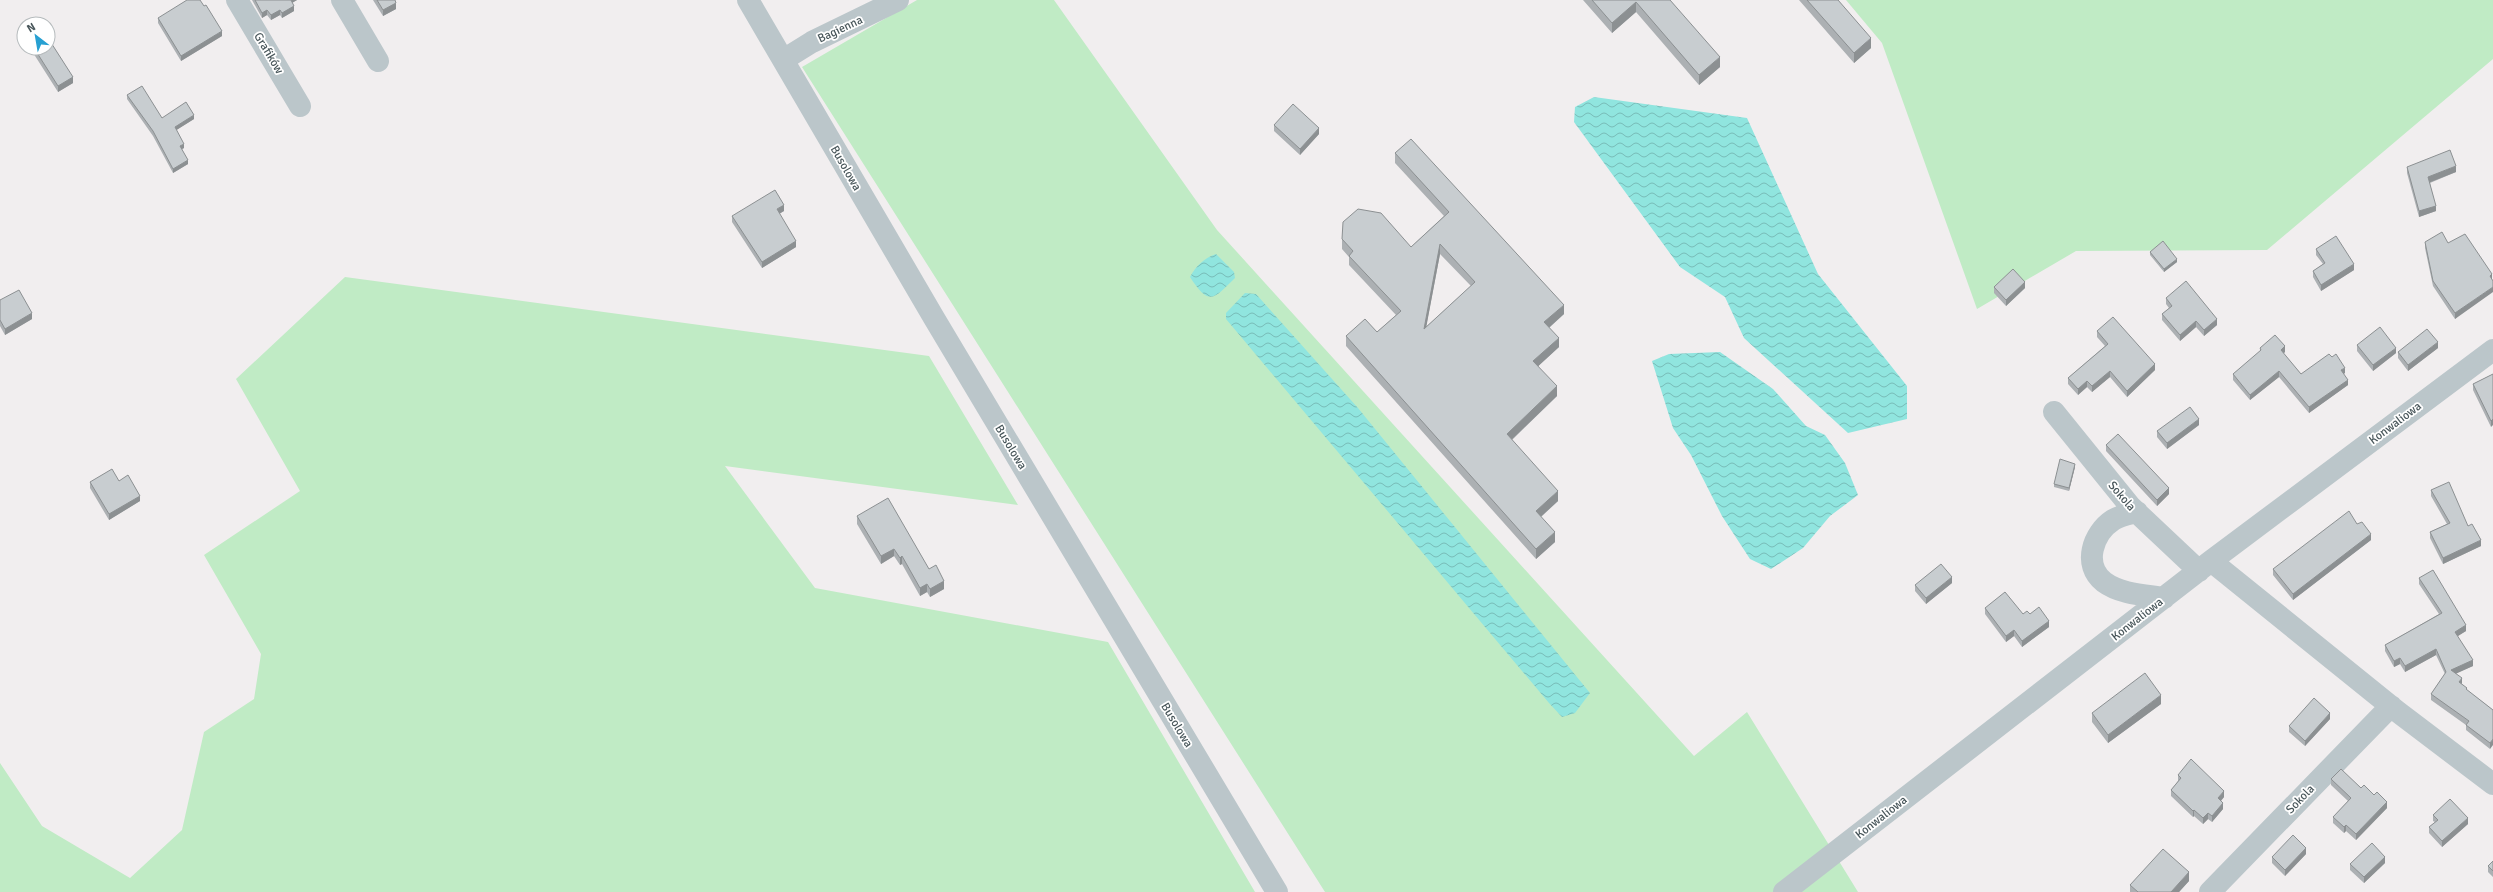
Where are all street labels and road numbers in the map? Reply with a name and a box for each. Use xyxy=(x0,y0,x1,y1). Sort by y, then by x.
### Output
street label: Bagienna xyxy=(815,13,865,46)
street label: Grafików xyxy=(250,30,287,77)
street label: Busolowa xyxy=(827,143,864,193)
street label: Konwaliowa xyxy=(2366,399,2424,448)
street label: Busolowa xyxy=(991,422,1030,472)
street label: Sokola xyxy=(2105,478,2139,514)
street label: Konwaliowa xyxy=(2108,594,2166,644)
street label: Busolowa xyxy=(1157,700,1196,750)
street label: Sokola xyxy=(2283,782,2318,817)
street label: Konwaliowa xyxy=(1852,792,1910,842)

